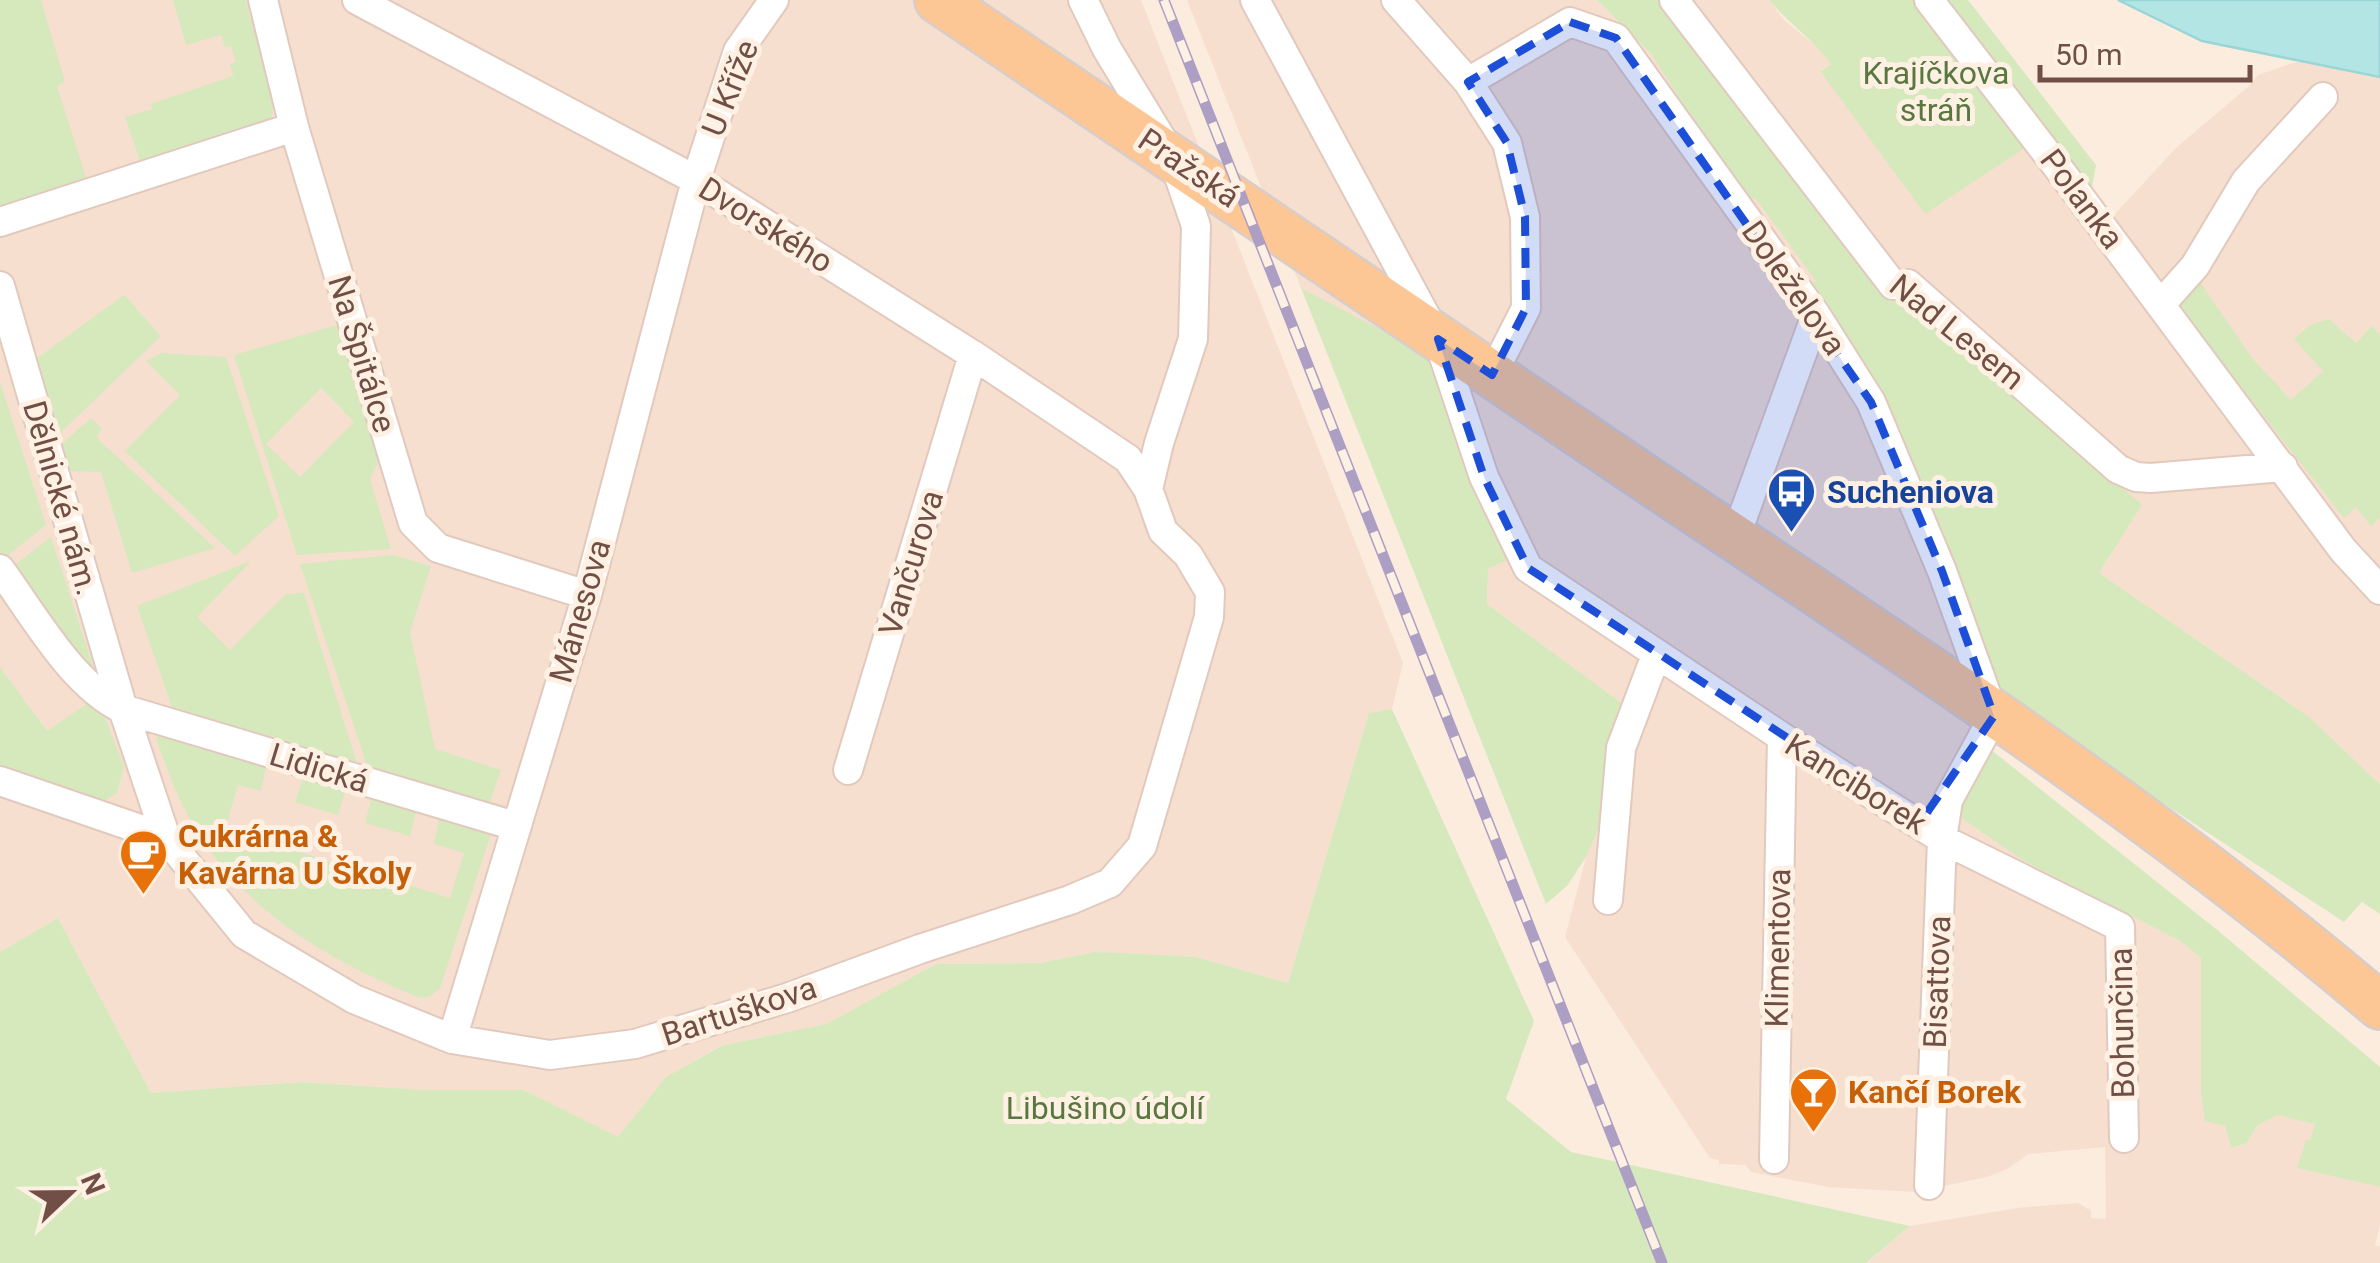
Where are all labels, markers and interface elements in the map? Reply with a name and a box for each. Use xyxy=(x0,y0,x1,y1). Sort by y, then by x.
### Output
scale bar xyxy=(2040,20,2250,82)
street label: U Kříže xyxy=(694,34,766,142)
text: 50 m xyxy=(2055,37,2122,72)
park label: Krajíčkova stráň xyxy=(1863,54,2009,129)
street label: Pražská xyxy=(1131,120,1247,216)
street label: Polanka xyxy=(2032,142,2132,256)
street label: Dvorského xyxy=(692,169,840,281)
street label: Doleželova xyxy=(1734,214,1854,362)
street label: Nad Lesem xyxy=(1882,266,2032,398)
street label: Na Špitálce xyxy=(320,271,404,437)
street label: Dělnické nám. xyxy=(15,396,107,600)
bus stop icon: Sucheniova xyxy=(1766,466,1818,534)
place label: Sucheniova xyxy=(1827,473,1994,511)
street label: Vančurova xyxy=(871,486,951,640)
street label: Mánesova xyxy=(541,535,619,687)
street label: Kanciborek xyxy=(1778,726,1934,843)
street label: Lidická xyxy=(265,735,373,801)
place label: Cukrárna & Kavárna U Školy xyxy=(178,817,412,892)
cafe icon: Cukrárna & Kavárna U Školy xyxy=(117,828,169,896)
street label: Klimentova xyxy=(1758,868,1798,1028)
street label: Bisattova xyxy=(1916,915,1958,1049)
street label: Bohunčina xyxy=(2102,947,2142,1099)
street label: Bartuškova xyxy=(657,968,821,1054)
bar icon: Kančí Borek xyxy=(1787,1066,1839,1134)
place label: Kančí Borek xyxy=(1848,1073,2022,1111)
park label: Libušino údolí xyxy=(1006,1089,1205,1127)
north arrow xyxy=(20,1143,120,1243)
text: N xyxy=(74,1168,112,1199)

